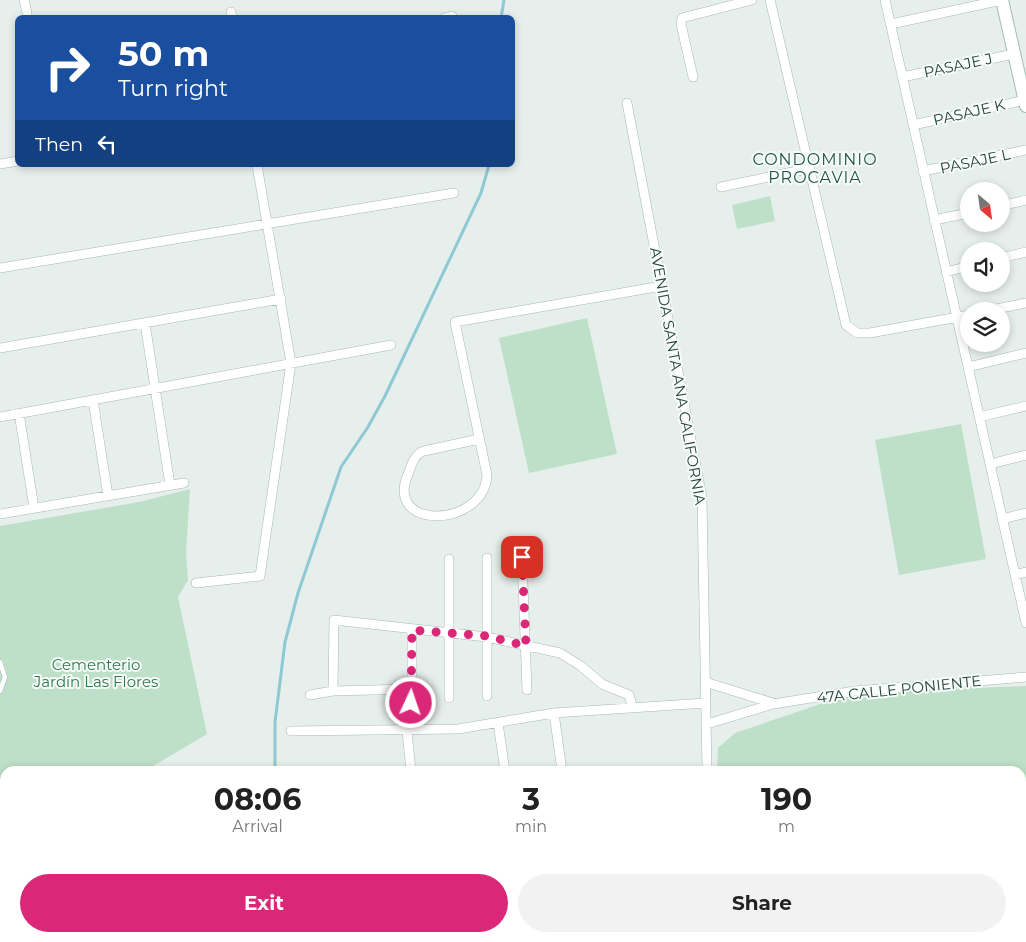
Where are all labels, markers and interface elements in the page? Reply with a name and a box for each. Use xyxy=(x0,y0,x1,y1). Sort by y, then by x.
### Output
text: 50 m xyxy=(118,32,209,75)
icon: right xyxy=(35,35,100,100)
street label: PASAJE J xyxy=(922,48,994,82)
text: Turn right xyxy=(118,75,228,102)
street label: PASAJE K xyxy=(931,94,1007,129)
icon: left xyxy=(93,130,121,158)
text: Then xyxy=(35,133,83,156)
street label: PASAJE L xyxy=(938,144,1012,178)
district label: CONDOMINIO PROCAVIA xyxy=(752,150,878,187)
north arrow xyxy=(960,182,1010,232)
map controls xyxy=(960,182,1010,352)
button: sound xyxy=(960,242,1010,292)
street label: AVENIDA SANTA ANA CALIFORNIA xyxy=(646,246,710,507)
button: layers xyxy=(960,302,1010,352)
pin xyxy=(501,536,543,578)
icon: arrive xyxy=(508,543,536,571)
park label: Cementerio Jardín Las Flores xyxy=(33,655,158,691)
street label: 47A CALLE PONIENTE xyxy=(816,671,982,707)
position arrow xyxy=(384,676,436,728)
text: 08:06 xyxy=(214,781,301,818)
text: 3 xyxy=(522,781,540,818)
text: 190 xyxy=(761,781,812,818)
text: Arrival xyxy=(232,817,283,836)
text: min xyxy=(515,817,547,836)
text: m xyxy=(778,817,795,836)
button: Exit xyxy=(20,874,508,932)
button: Share xyxy=(518,874,1006,932)

